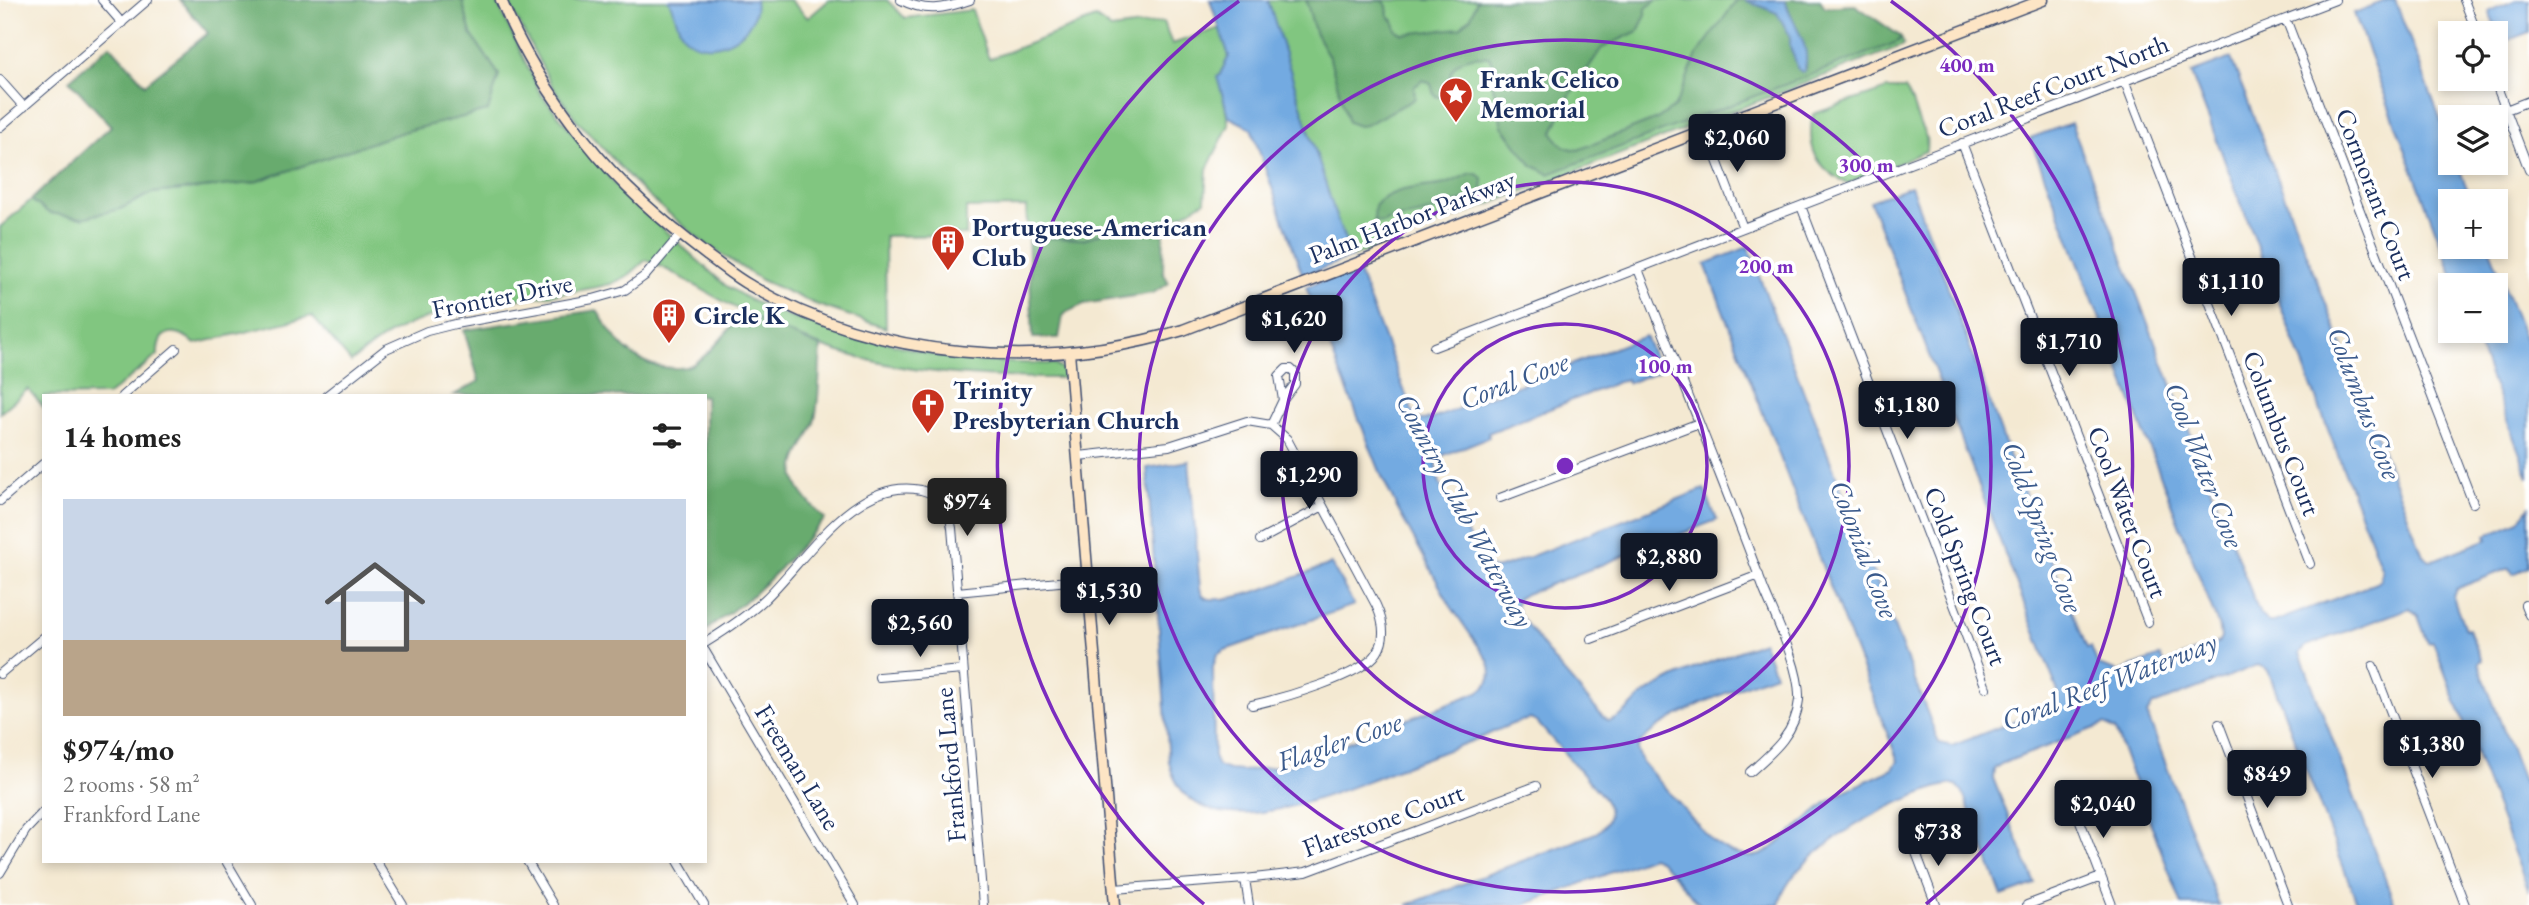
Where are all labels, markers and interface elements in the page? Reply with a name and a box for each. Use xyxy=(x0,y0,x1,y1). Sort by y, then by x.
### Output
map controls xyxy=(2438,21,2508,343)
button: locate xyxy=(2438,21,2508,91)
street label: Coral Reef Court North xyxy=(1933,26,2173,146)
text: 400 m xyxy=(1939,51,1995,78)
place label: Frank Celico Memorial xyxy=(1480,62,1619,126)
place icon: Frank Celico Memorial xyxy=(1437,75,1475,124)
street label: Cormorant Court xyxy=(2328,103,2424,285)
button: layers xyxy=(2438,105,2508,175)
pin: $2,060 xyxy=(1680,114,1794,174)
text: $2,060 xyxy=(1705,122,1769,152)
text: 300 m xyxy=(1838,151,1894,178)
street label: Palm Harbor Parkway xyxy=(1304,162,1521,272)
button: + xyxy=(2438,189,2508,259)
place label: Portuguese-American Club xyxy=(972,210,1207,274)
building icon: Portuguese-American Club xyxy=(929,223,967,272)
text: 200 m xyxy=(1738,252,1794,279)
pin: $1,110 xyxy=(2174,258,2288,318)
street label: Frontier Drive xyxy=(429,266,575,326)
text: $1,110 xyxy=(2199,266,2263,296)
button: − xyxy=(2438,273,2508,343)
building icon: Circle K xyxy=(650,296,688,345)
pin: $1,620 xyxy=(1237,296,1351,355)
place label: Circle K xyxy=(694,298,786,332)
text: $1,620 xyxy=(1262,303,1326,333)
pin: $1,710 xyxy=(2012,318,2126,378)
water label: Columbus Cove xyxy=(2319,322,2411,485)
text: $1,710 xyxy=(2037,326,2101,356)
water label: Coral Cove xyxy=(1454,343,1574,417)
street label: Columbus Court xyxy=(2235,346,2329,520)
text: 100 m xyxy=(1637,352,1693,379)
place label: Trinity Presbyterian Church xyxy=(953,373,1180,437)
water label: Cool Water Cove xyxy=(2157,377,2253,554)
pin: $1,180 xyxy=(1850,382,1964,441)
church icon: Trinity Presbyterian Church xyxy=(909,386,947,435)
water label: Country Club Waterway xyxy=(1388,387,1542,634)
text: $1,180 xyxy=(1875,389,1939,419)
text: 14 homes xyxy=(63,417,181,456)
icon: filters xyxy=(648,417,686,455)
street label: Cool Water Court xyxy=(2080,421,2176,603)
water label: Cold Spring Cove xyxy=(1994,436,2092,618)
pin: $1,290 xyxy=(1252,452,1366,511)
centre of rings xyxy=(1553,454,1577,478)
text: $1,290 xyxy=(1277,459,1341,489)
water label: Colonial Cove xyxy=(1822,475,1908,624)
pin: $974 xyxy=(926,478,1008,538)
street label: Cold Spring Court xyxy=(1916,482,2016,670)
text: $974 xyxy=(943,486,991,516)
pin: $2,880 xyxy=(1612,534,1726,593)
text: $2,880 xyxy=(1637,541,1701,571)
icon: home xyxy=(312,544,438,670)
pin: $1,530 xyxy=(1052,568,1166,627)
text: $1,530 xyxy=(1077,575,1141,605)
pin: $2,560 xyxy=(863,600,977,659)
text: $2,560 xyxy=(888,607,952,637)
water label: Coral Reef Waterway xyxy=(1996,623,2222,739)
street label: Frankford Lane xyxy=(926,686,974,844)
street label: Freeman Lane xyxy=(747,698,849,836)
water label: Flagler Cove xyxy=(1271,703,1407,780)
pin: $1,380 xyxy=(2375,720,2489,780)
text: $1,380 xyxy=(2400,728,2464,758)
text: $974/mo xyxy=(63,730,174,769)
pin: $849 xyxy=(2226,750,2308,810)
text: $849 xyxy=(2243,758,2291,788)
text: 2 rooms · 58 m² xyxy=(63,769,200,799)
street label: Flarestone Court xyxy=(1298,775,1468,865)
pin: $2,040 xyxy=(2046,780,2160,840)
text: $2,040 xyxy=(2071,788,2135,818)
text: Frankford Lane xyxy=(63,799,200,829)
pin: $738 xyxy=(1897,808,1979,868)
text: $738 xyxy=(1914,816,1962,846)

